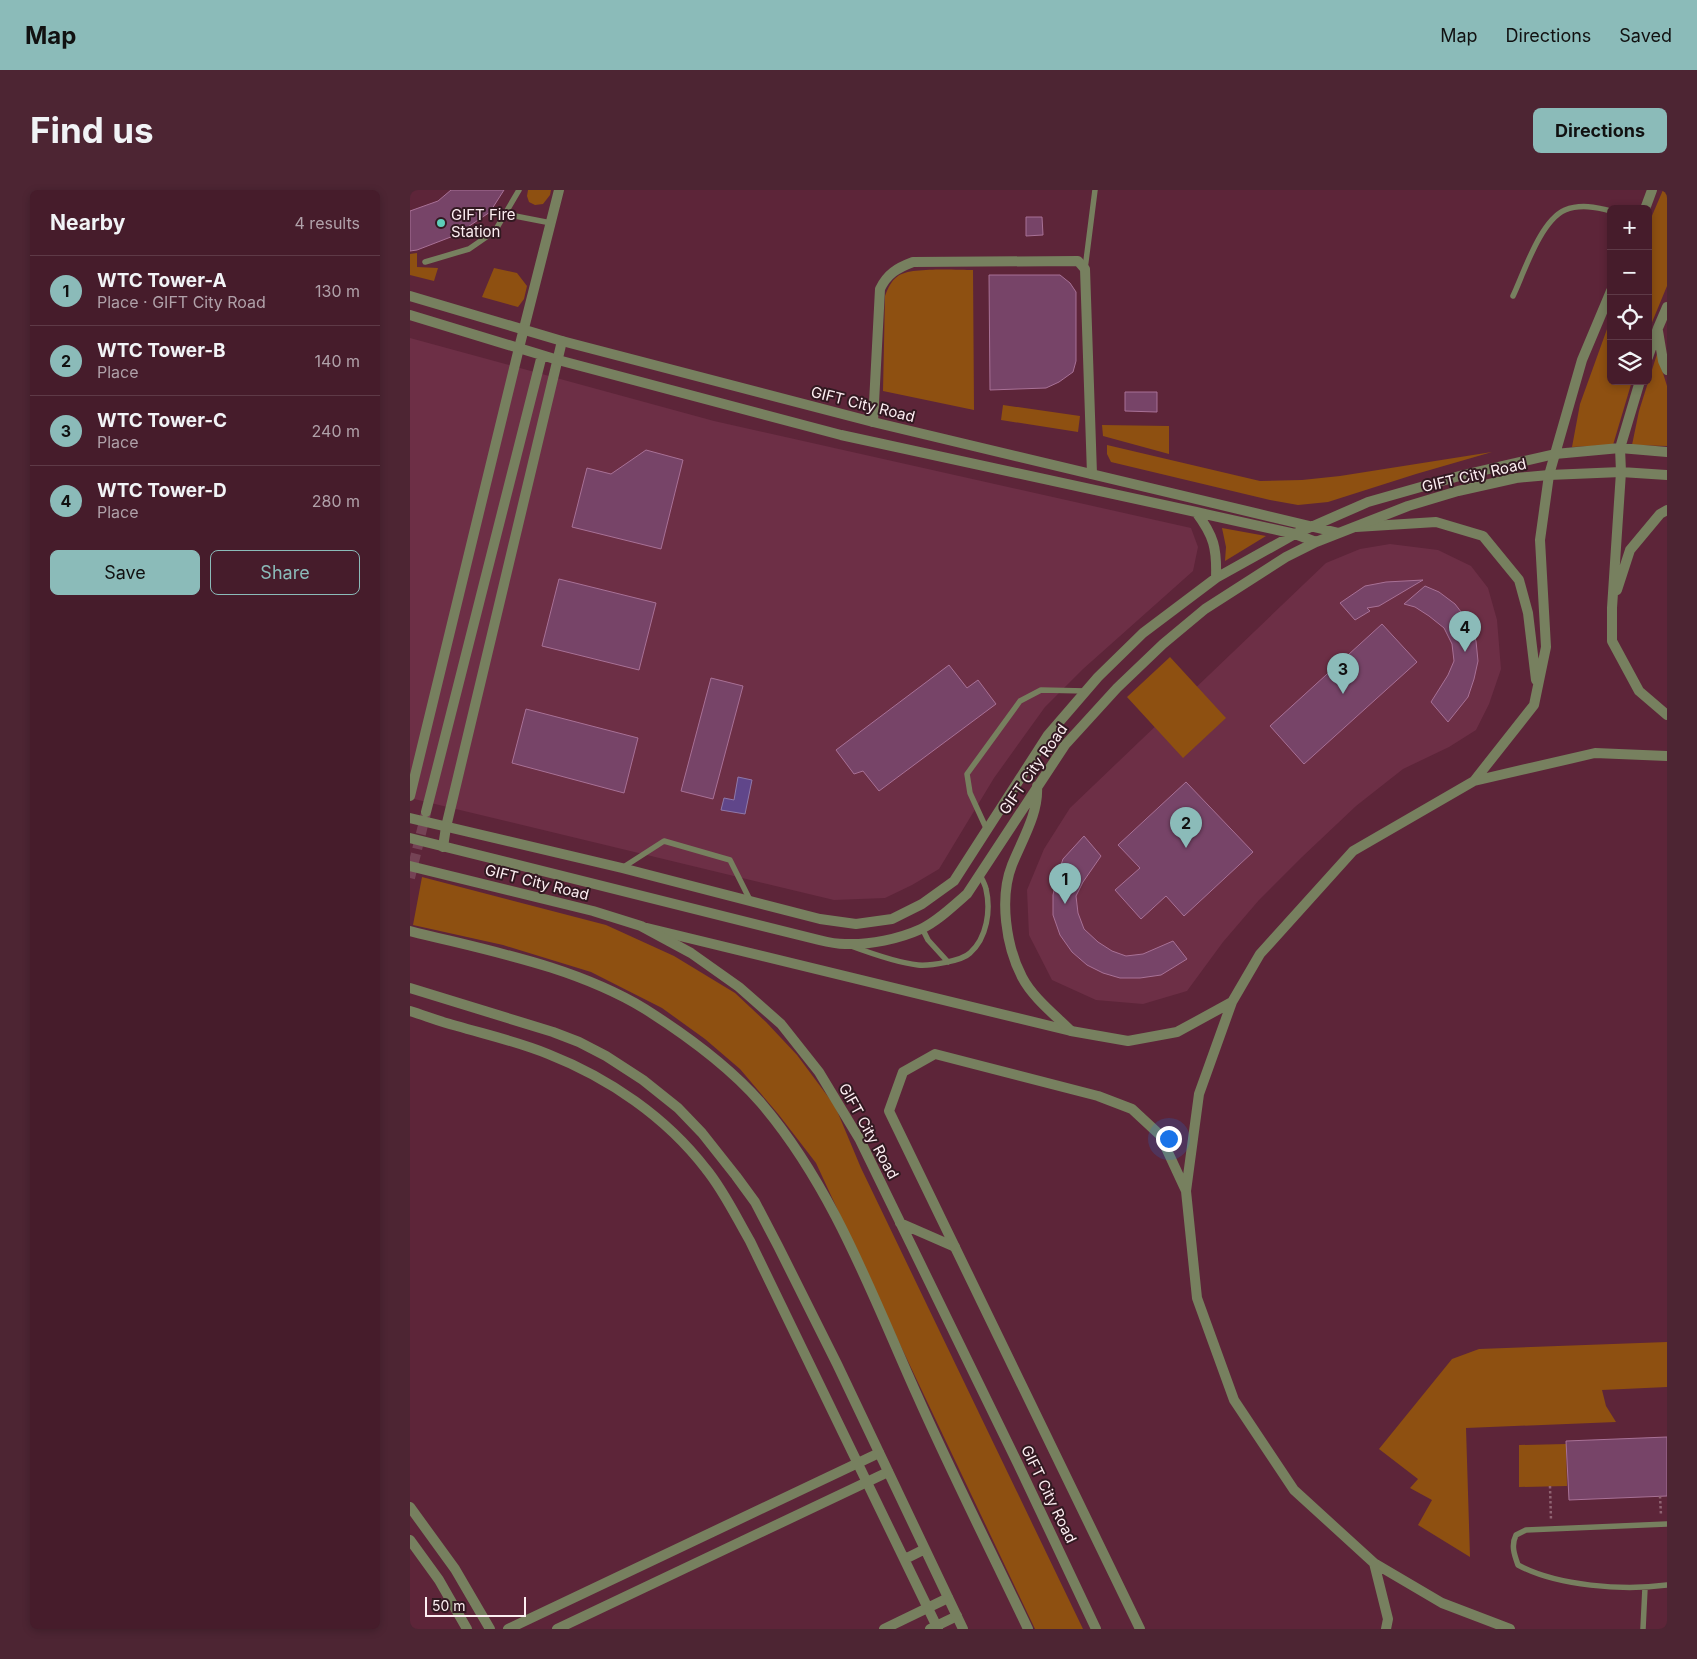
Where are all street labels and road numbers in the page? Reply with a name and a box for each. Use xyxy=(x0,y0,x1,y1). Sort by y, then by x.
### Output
street label: GIFT City Road xyxy=(809,382,917,426)
street label: GIFT City Road xyxy=(1420,454,1528,496)
street label: GIFT City Road xyxy=(995,720,1071,818)
street label: GIFT City Road xyxy=(483,860,591,904)
street label: GIFT City Road xyxy=(835,1080,903,1182)
street label: GIFT City Road xyxy=(1017,1442,1081,1546)

